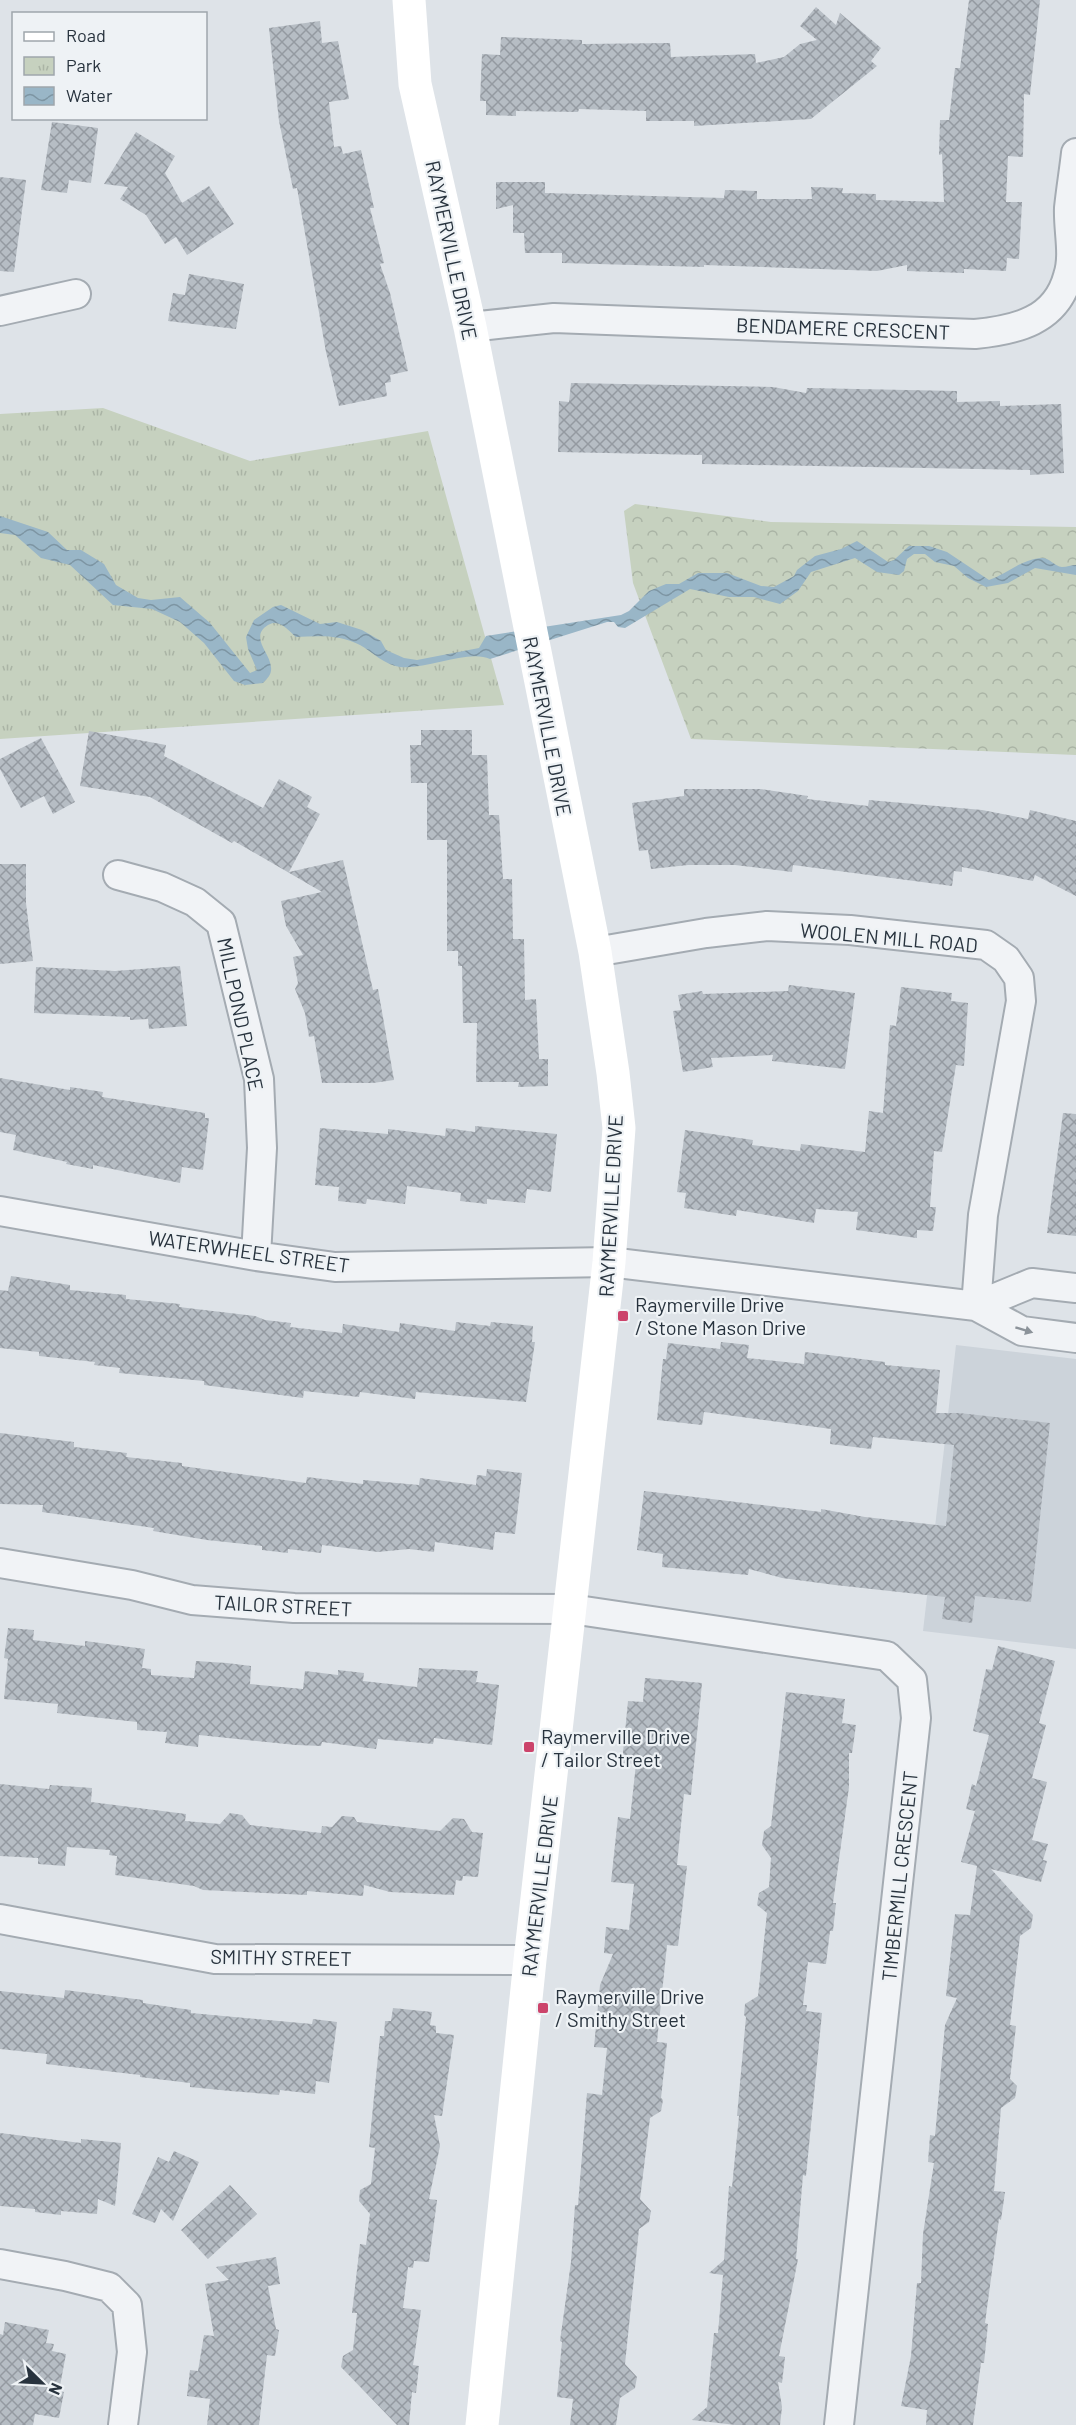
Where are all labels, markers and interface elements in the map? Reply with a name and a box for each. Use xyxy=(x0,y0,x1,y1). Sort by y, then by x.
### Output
legend xyxy=(12,12,207,120)
text: Road xyxy=(66,24,106,46)
text: Park xyxy=(66,54,101,76)
text: Water xyxy=(66,84,113,106)
street label: RAYMERVILLE DRIVE xyxy=(421,158,483,342)
street label: BENDAMERE CRESCENT xyxy=(736,312,950,344)
street label: RAYMERVILLE DRIVE xyxy=(519,634,577,818)
street label: WOOLEN MILL ROAD xyxy=(799,917,979,957)
street label: MILLPOND PLACE xyxy=(213,935,269,1093)
street label: RAYMERVILLE DRIVE xyxy=(593,1114,627,1298)
street label: WATERWHEEL STREET xyxy=(147,1225,351,1277)
place label: Raymerville Drive / Stone Mason Drive xyxy=(635,1292,806,1339)
marker: Raymerville Drive / Stone Mason Drive xyxy=(616,1309,630,1323)
one-way arrow xyxy=(1015,1326,1033,1335)
street label: TAILOR STREET xyxy=(213,1589,353,1621)
place label: Raymerville Drive / Tailor Street xyxy=(541,1724,690,1771)
marker: Raymerville Drive / Tailor Street xyxy=(522,1740,536,1754)
street label: TIMBERMILL CRESCENT xyxy=(876,1770,922,1982)
street label: RAYMERVILLE DRIVE xyxy=(516,1794,562,1978)
street label: SMITHY STREET xyxy=(210,1944,352,1970)
place label: Raymerville Drive / Smithy Street xyxy=(555,1984,704,2031)
marker: Raymerville Drive / Smithy Street xyxy=(536,2001,550,2015)
north arrow xyxy=(12,2353,72,2413)
text: N xyxy=(45,2381,67,2398)

